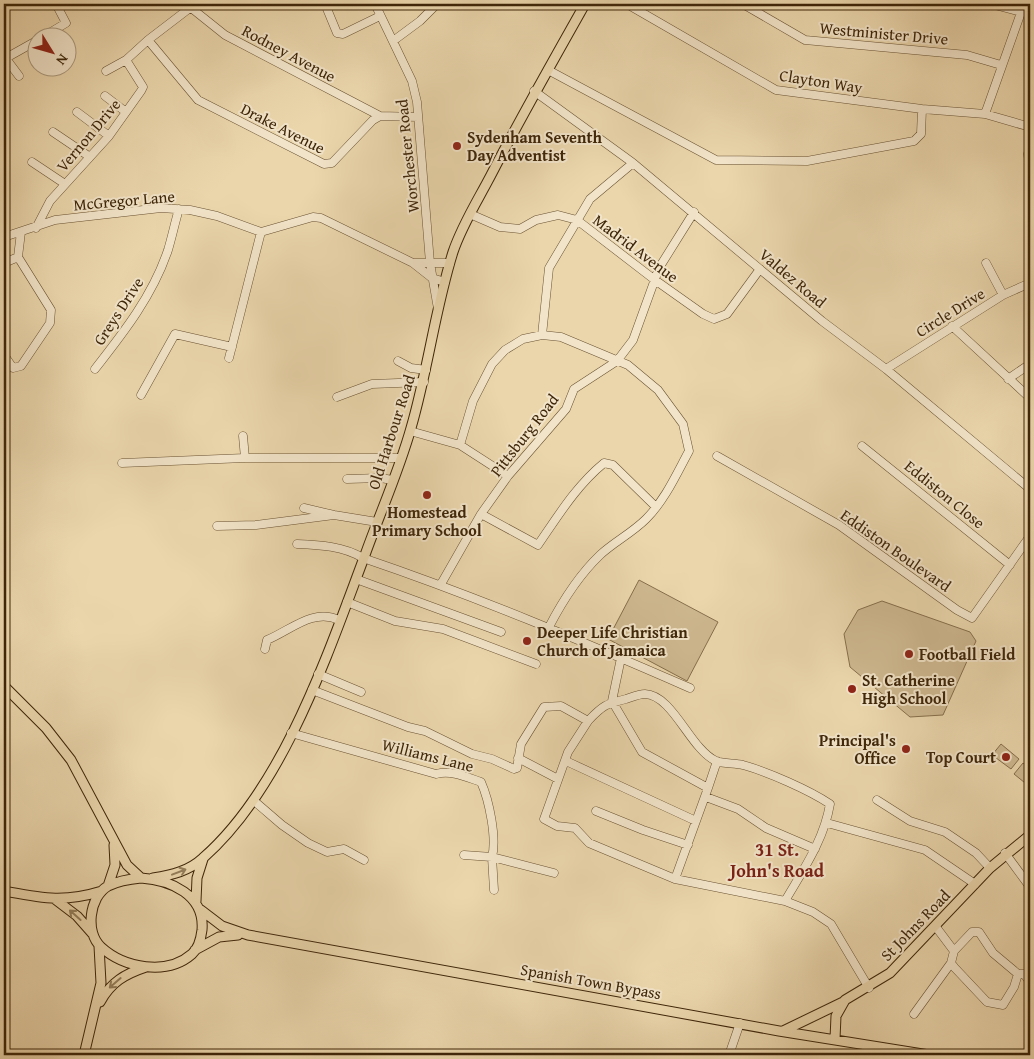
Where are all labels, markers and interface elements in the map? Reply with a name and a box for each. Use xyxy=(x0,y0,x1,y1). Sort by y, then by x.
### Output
street label: Westminister Drive xyxy=(819,15,949,51)
street label: Rodney Avenue xyxy=(238,18,340,88)
north arrow xyxy=(28,28,78,78)
text: N xyxy=(51,50,73,70)
street label: Clayton Way xyxy=(778,63,864,99)
street label: Vernon Drive xyxy=(50,93,126,177)
street label: Drake Avenue xyxy=(237,96,329,160)
street label: Worchester Road xyxy=(389,98,425,214)
place label: Sydenham Seventh Day Adventist xyxy=(467,125,602,167)
marker: Sydenham Seventh Day Adventist xyxy=(451,140,463,152)
street label: McGregor Lane xyxy=(72,184,176,216)
street label: Madrid Avenue xyxy=(588,208,684,288)
street label: Valdez Road xyxy=(754,243,832,314)
street label: Greys Drive xyxy=(87,272,149,350)
street label: Circle Drive xyxy=(911,281,989,343)
street label: Old Harbour Road xyxy=(361,371,421,493)
street label: Pittsburg Road xyxy=(484,388,564,481)
street label: Eddiston Close xyxy=(900,454,990,534)
marker: Homestead Primary School xyxy=(421,489,433,501)
place label: Homestead Primary School xyxy=(372,500,482,542)
street label: Eddiston Boulevard xyxy=(836,503,957,597)
place label: Deeper Life Christian Church of Jamaica xyxy=(537,620,688,662)
marker: Deeper Life Christian Church of Jamaica xyxy=(521,635,533,647)
place label: Football Field xyxy=(919,642,1016,666)
marker: Football Field xyxy=(903,648,915,660)
place label: St. Catherine High School xyxy=(862,668,955,710)
marker: St. Catherine High School xyxy=(846,683,858,695)
place label: Principal's Office xyxy=(819,728,896,770)
street label: Williams Lane xyxy=(380,732,476,778)
marker: Principal's Office xyxy=(900,743,912,755)
place label: Top Court xyxy=(926,745,996,769)
marker: Top Court xyxy=(1000,751,1012,763)
district label: 31 St. John's Road xyxy=(727,836,825,884)
one-way arrow xyxy=(171,867,186,876)
street label: St Johns Road xyxy=(875,883,956,966)
one-way arrow xyxy=(69,909,82,921)
street label: Spanish Town Bypass xyxy=(519,957,663,1005)
one-way arrow xyxy=(109,977,122,988)

